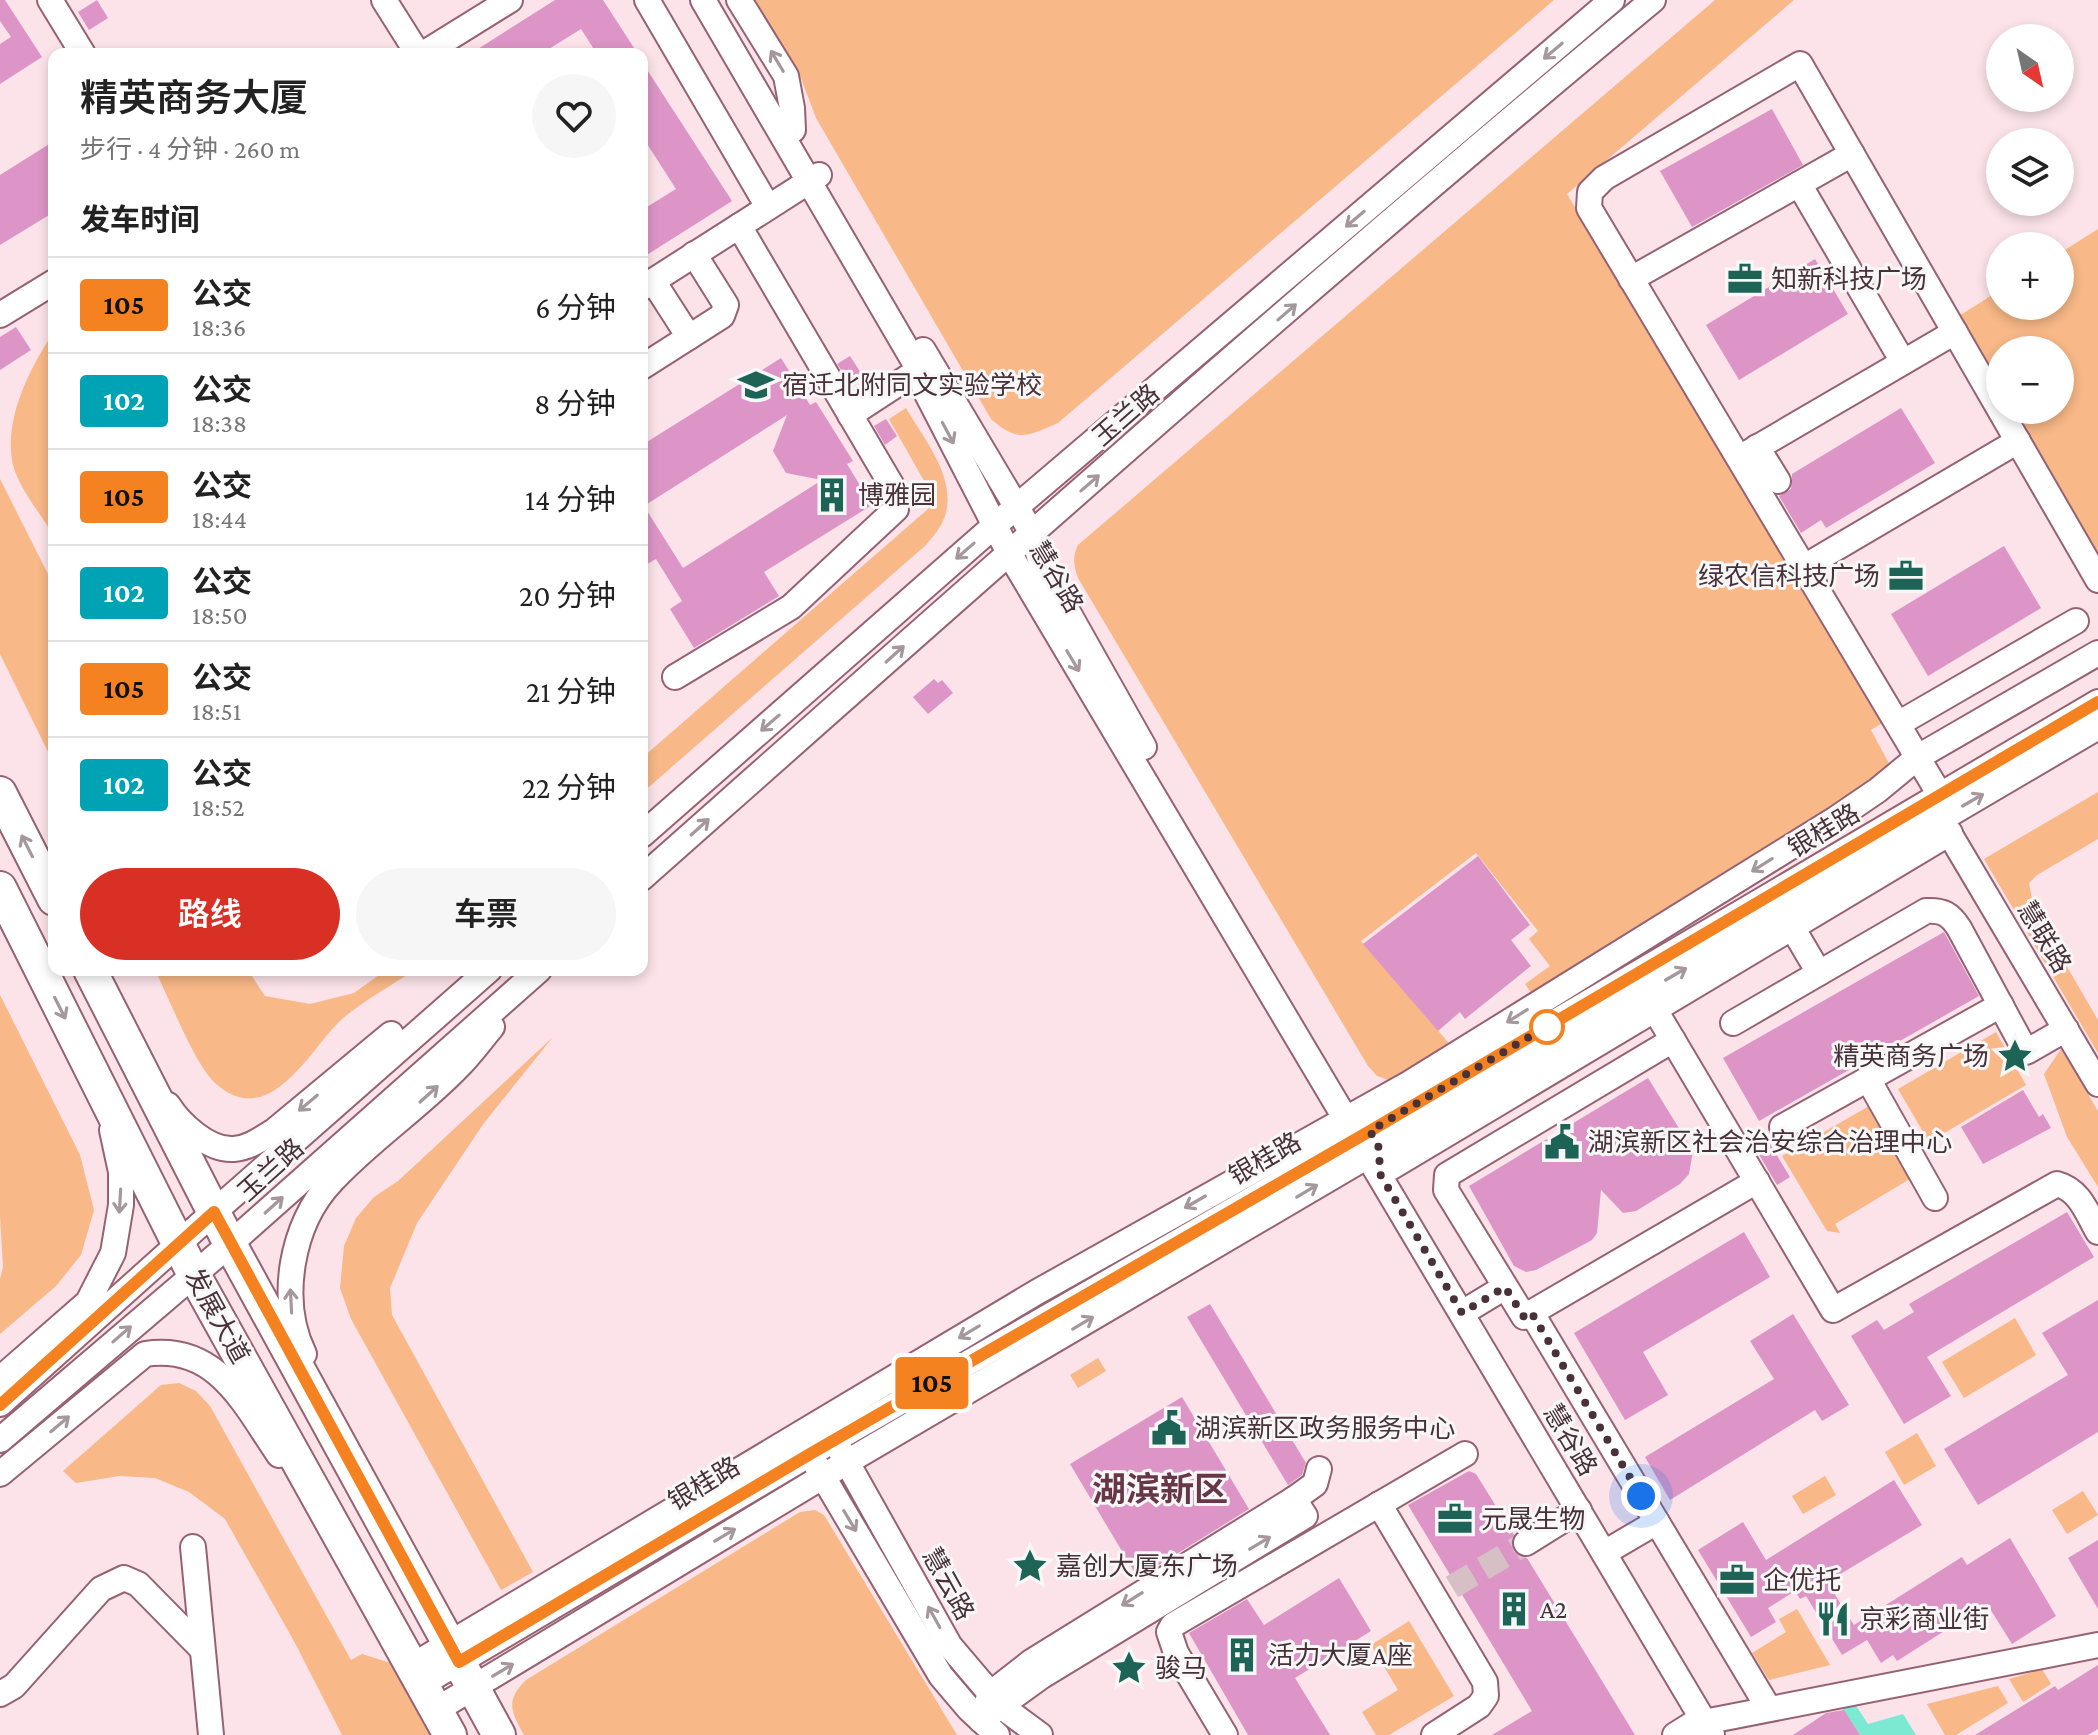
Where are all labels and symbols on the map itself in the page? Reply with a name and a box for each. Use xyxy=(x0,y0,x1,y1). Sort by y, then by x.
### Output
north arrow xyxy=(1986,24,2074,112)
one-way arrow xyxy=(1543,41,1563,59)
one-way arrow xyxy=(769,50,785,73)
one-way arrow xyxy=(1345,210,1365,228)
office icon: 知新科技广场 xyxy=(1726,260,1764,298)
place label: 知新科技广场 xyxy=(1771,265,1927,294)
one-way arrow xyxy=(1276,304,1296,322)
school or university icon: 宿迁北附同文实验学校 xyxy=(737,366,775,404)
place label: 宿迁北附同文实验学校 xyxy=(782,371,1042,400)
street label: 玉兰路 xyxy=(1087,378,1165,452)
one-way arrow xyxy=(940,421,956,445)
one-way arrow xyxy=(1080,474,1100,492)
building icon: 博雅园 xyxy=(813,476,851,514)
place label: 博雅园 xyxy=(858,481,936,510)
street label: 慧谷路 xyxy=(1023,536,1089,618)
one-way arrow xyxy=(956,542,976,560)
office icon: 绿农信科技广场 xyxy=(1887,557,1925,595)
place label: 绿农信科技广场 xyxy=(1698,562,1880,591)
one-way arrow xyxy=(884,645,904,663)
one-way arrow xyxy=(1066,649,1082,672)
one-way arrow xyxy=(760,714,780,732)
one-way arrow xyxy=(1960,792,1984,807)
street label: 银桂路 xyxy=(1783,798,1865,864)
one-way arrow xyxy=(690,818,710,836)
one-way arrow xyxy=(19,835,34,859)
one-way arrow xyxy=(1751,858,1774,874)
street label: 慧联路 xyxy=(2011,896,2077,978)
one-way arrow xyxy=(1664,966,1687,982)
one-way arrow xyxy=(53,995,68,1019)
one-way arrow xyxy=(1506,1009,1529,1025)
unlabelled marker xyxy=(1530,1010,1564,1044)
place icon: 精英商务广场 xyxy=(1996,1037,2034,1075)
place label: 精英商务广场 xyxy=(1833,1042,1989,1071)
one-way arrow xyxy=(418,1085,438,1103)
one-way arrow xyxy=(298,1094,319,1112)
public building icon: 湖滨新区社会治安综合治理中心 xyxy=(1543,1123,1581,1161)
street label: 银桂路 xyxy=(1224,1127,1306,1191)
place label: 湖滨新区社会治安综合治理中心 xyxy=(1588,1128,1952,1157)
street label: 玉兰路 xyxy=(232,1133,310,1207)
one-way arrow xyxy=(1295,1183,1318,1199)
one-way arrow xyxy=(113,1187,128,1214)
one-way arrow xyxy=(1184,1195,1207,1211)
one-way arrow xyxy=(263,1196,283,1214)
street label: 发展大道 xyxy=(179,1263,255,1369)
one-way arrow xyxy=(283,1288,298,1314)
one-way arrow xyxy=(1071,1315,1094,1331)
one-way arrow xyxy=(112,1325,132,1343)
one-way arrow xyxy=(958,1325,982,1340)
line badge: 105 xyxy=(886,1357,978,1409)
street label: 慧谷路 xyxy=(1537,1399,1603,1481)
public building icon: 湖滨新区政务服务中心 xyxy=(1150,1409,1188,1447)
place label: 湖滨新区政务服务中心 xyxy=(1195,1414,1455,1443)
one-way arrow xyxy=(49,1415,70,1433)
street label: 银桂路 xyxy=(663,1451,745,1517)
district label: 湖滨新区 xyxy=(1092,1471,1228,1508)
your location xyxy=(1621,1476,1661,1516)
office icon: 元晟生物 xyxy=(1436,1500,1474,1538)
place label: 元晟生物 xyxy=(1481,1505,1585,1534)
one-way arrow xyxy=(842,1509,858,1532)
one-way arrow xyxy=(713,1527,736,1543)
one-way arrow xyxy=(1248,1535,1271,1551)
street label: 慧云路 xyxy=(916,1543,980,1625)
place icon: 嘉创大厦东广场 xyxy=(1011,1547,1049,1585)
place label: 嘉创大厦东广场 xyxy=(1056,1552,1238,1581)
office icon: 企优托 xyxy=(1718,1561,1756,1599)
place label: 企优托 xyxy=(1763,1566,1841,1595)
building icon: A2 xyxy=(1495,1590,1533,1628)
one-way arrow xyxy=(1121,1592,1144,1608)
place label: A2 xyxy=(1540,1595,1567,1624)
restaurant icon: 京彩商业街 xyxy=(1814,1600,1852,1638)
place label: 京彩商业街 xyxy=(1859,1605,1989,1634)
one-way arrow xyxy=(926,1606,942,1629)
building icon: 活力大厦A座 xyxy=(1223,1636,1261,1674)
place label: 活力大厦A座 xyxy=(1268,1641,1413,1670)
place icon: 骏马 xyxy=(1110,1649,1148,1687)
place label: 骏马 xyxy=(1155,1654,1207,1683)
one-way arrow xyxy=(491,1662,514,1678)

